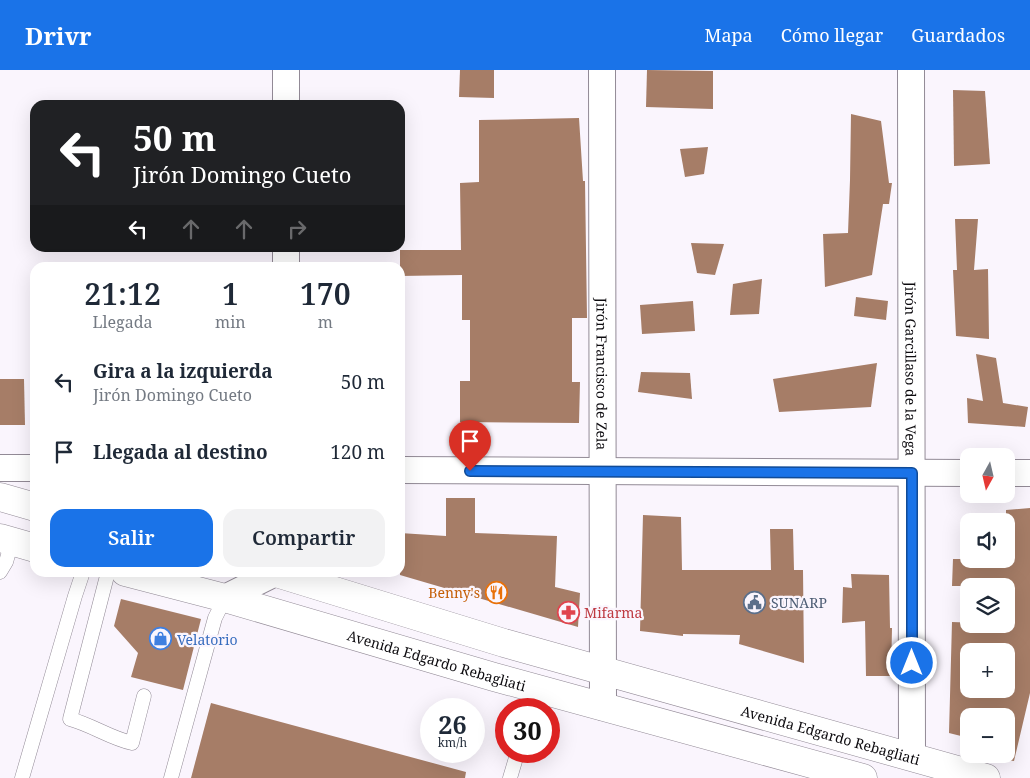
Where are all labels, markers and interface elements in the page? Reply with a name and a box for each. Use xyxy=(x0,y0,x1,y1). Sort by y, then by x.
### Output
text: Drivr xyxy=(25,19,92,52)
text: Mapa xyxy=(705,23,753,47)
text: Cómo llegar xyxy=(781,23,883,47)
text: Guardados xyxy=(911,23,1005,47)
text: 50 m xyxy=(133,114,216,161)
icon: left xyxy=(50,120,115,185)
text: Jirón Domingo Cueto xyxy=(133,159,352,189)
icon: left xyxy=(124,215,152,243)
icon: ahead xyxy=(177,215,205,243)
icon: ahead xyxy=(230,215,258,243)
icon: right xyxy=(283,215,311,243)
text: 21:12 xyxy=(84,273,161,314)
text: 1 xyxy=(222,273,239,314)
text: 170 xyxy=(300,273,351,314)
street label: Jirón Garcillaso de la Vega xyxy=(902,281,921,456)
street label: Jirón Francisco de Zela xyxy=(593,297,612,450)
text: Llegada xyxy=(93,311,153,333)
text: min xyxy=(215,311,246,333)
text: m xyxy=(318,311,333,333)
text: Gira a la izquierda xyxy=(93,358,273,384)
icon: left xyxy=(50,368,78,396)
text: 50 m xyxy=(341,369,385,395)
text: Jirón Domingo Cueto xyxy=(93,384,252,406)
pin xyxy=(449,420,491,471)
icon: arrive xyxy=(456,427,484,455)
icon: arrive xyxy=(50,438,78,466)
text: Llegada al destino xyxy=(93,439,268,465)
text: 120 m xyxy=(330,439,385,465)
north arrow xyxy=(960,448,1015,502)
map controls xyxy=(960,448,1015,763)
button: Salir xyxy=(50,509,213,567)
button: Compartir xyxy=(223,509,385,567)
button: sound xyxy=(960,513,1015,568)
button: layers xyxy=(960,578,1015,633)
restaurant icon: Benny's xyxy=(484,580,508,604)
place label: Benny's xyxy=(428,583,480,602)
public building icon: SUNARP xyxy=(743,590,767,614)
place label: SUNARP xyxy=(771,593,827,612)
pharmacy icon: Mifarma xyxy=(556,600,580,624)
place label: Mifarma xyxy=(584,603,642,622)
street label: Avenida Edgardo Rebagliati xyxy=(345,625,529,695)
shop icon: Velatorio xyxy=(149,627,173,651)
place label: Velatorio xyxy=(177,630,237,649)
position arrow xyxy=(885,636,937,688)
button: + xyxy=(960,643,1015,698)
speed limit sign: 30 xyxy=(495,698,560,763)
street label: Avenida Edgardo Rebagliati xyxy=(739,700,923,769)
text: 26 xyxy=(438,707,467,741)
button: − xyxy=(960,708,1015,763)
text: km/h xyxy=(438,734,467,751)

